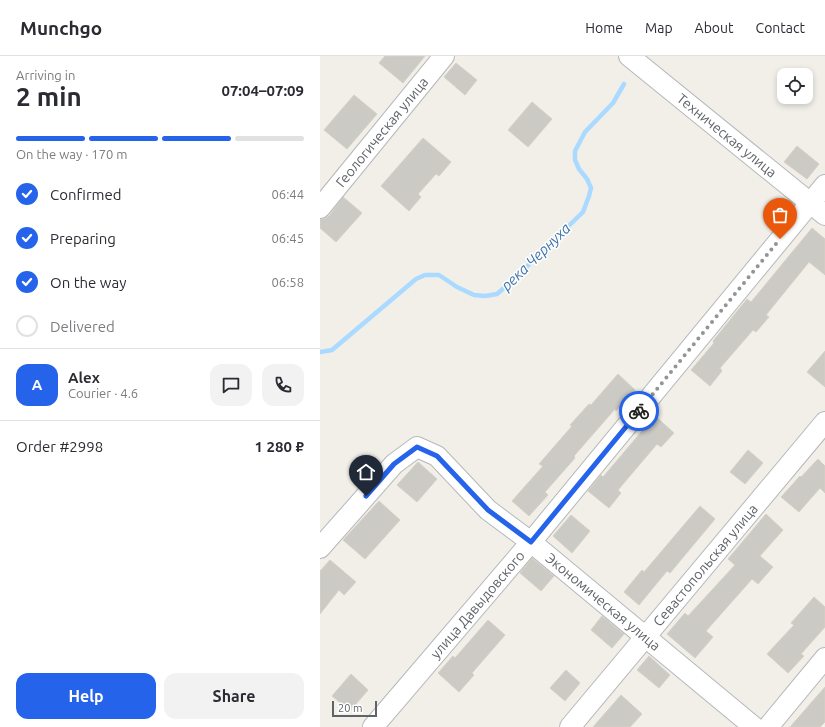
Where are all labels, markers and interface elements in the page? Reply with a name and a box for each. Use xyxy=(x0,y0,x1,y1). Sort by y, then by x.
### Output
text: Munchgo xyxy=(20,17,102,39)
text: Home xyxy=(585,20,623,36)
text: Map xyxy=(645,20,673,36)
text: About xyxy=(695,20,734,36)
text: Contact xyxy=(756,20,805,36)
text: Arriving in xyxy=(16,68,75,82)
map controls xyxy=(777,68,813,104)
button: locate xyxy=(777,68,813,104)
street label: Геологическая улица xyxy=(332,74,431,190)
text: 2 min xyxy=(16,82,82,111)
text: 07:04–07:09 xyxy=(221,82,304,99)
street label: Техническая улица xyxy=(674,90,780,181)
text: On the way · 170 m xyxy=(16,147,128,161)
icon: check xyxy=(16,183,38,205)
text: Confirmed xyxy=(50,186,122,203)
text: 06:44 xyxy=(271,187,304,201)
pin xyxy=(763,198,797,239)
icon: bag xyxy=(769,204,791,226)
water label: река Чернуха xyxy=(497,219,574,295)
icon: check xyxy=(16,227,38,249)
text: Preparing xyxy=(50,230,116,247)
text: 06:45 xyxy=(271,231,304,245)
icon: check xyxy=(16,271,38,293)
text: On the way xyxy=(50,274,126,291)
text: 06:58 xyxy=(271,275,304,289)
text: Delivered xyxy=(50,318,115,335)
button: chat xyxy=(210,364,252,406)
button: phone xyxy=(262,364,304,406)
text: Alex xyxy=(68,369,100,386)
text: A xyxy=(32,376,42,393)
text: Courier · 4.6 xyxy=(68,386,138,400)
courier xyxy=(619,391,659,431)
icon: bike xyxy=(628,400,650,422)
text: Order #2998 xyxy=(16,438,103,455)
text: 1 280 ₽ xyxy=(255,438,304,455)
pin xyxy=(349,455,383,496)
icon: home xyxy=(355,461,377,483)
street label: Севастопольская улица xyxy=(650,501,761,629)
street label: улица Давыдовского xyxy=(427,548,528,662)
street label: Экономическая улица xyxy=(543,550,663,654)
button: Help xyxy=(16,673,156,719)
button: Share xyxy=(164,673,304,719)
scale bar xyxy=(332,699,377,718)
text: 20 m xyxy=(338,702,362,714)

